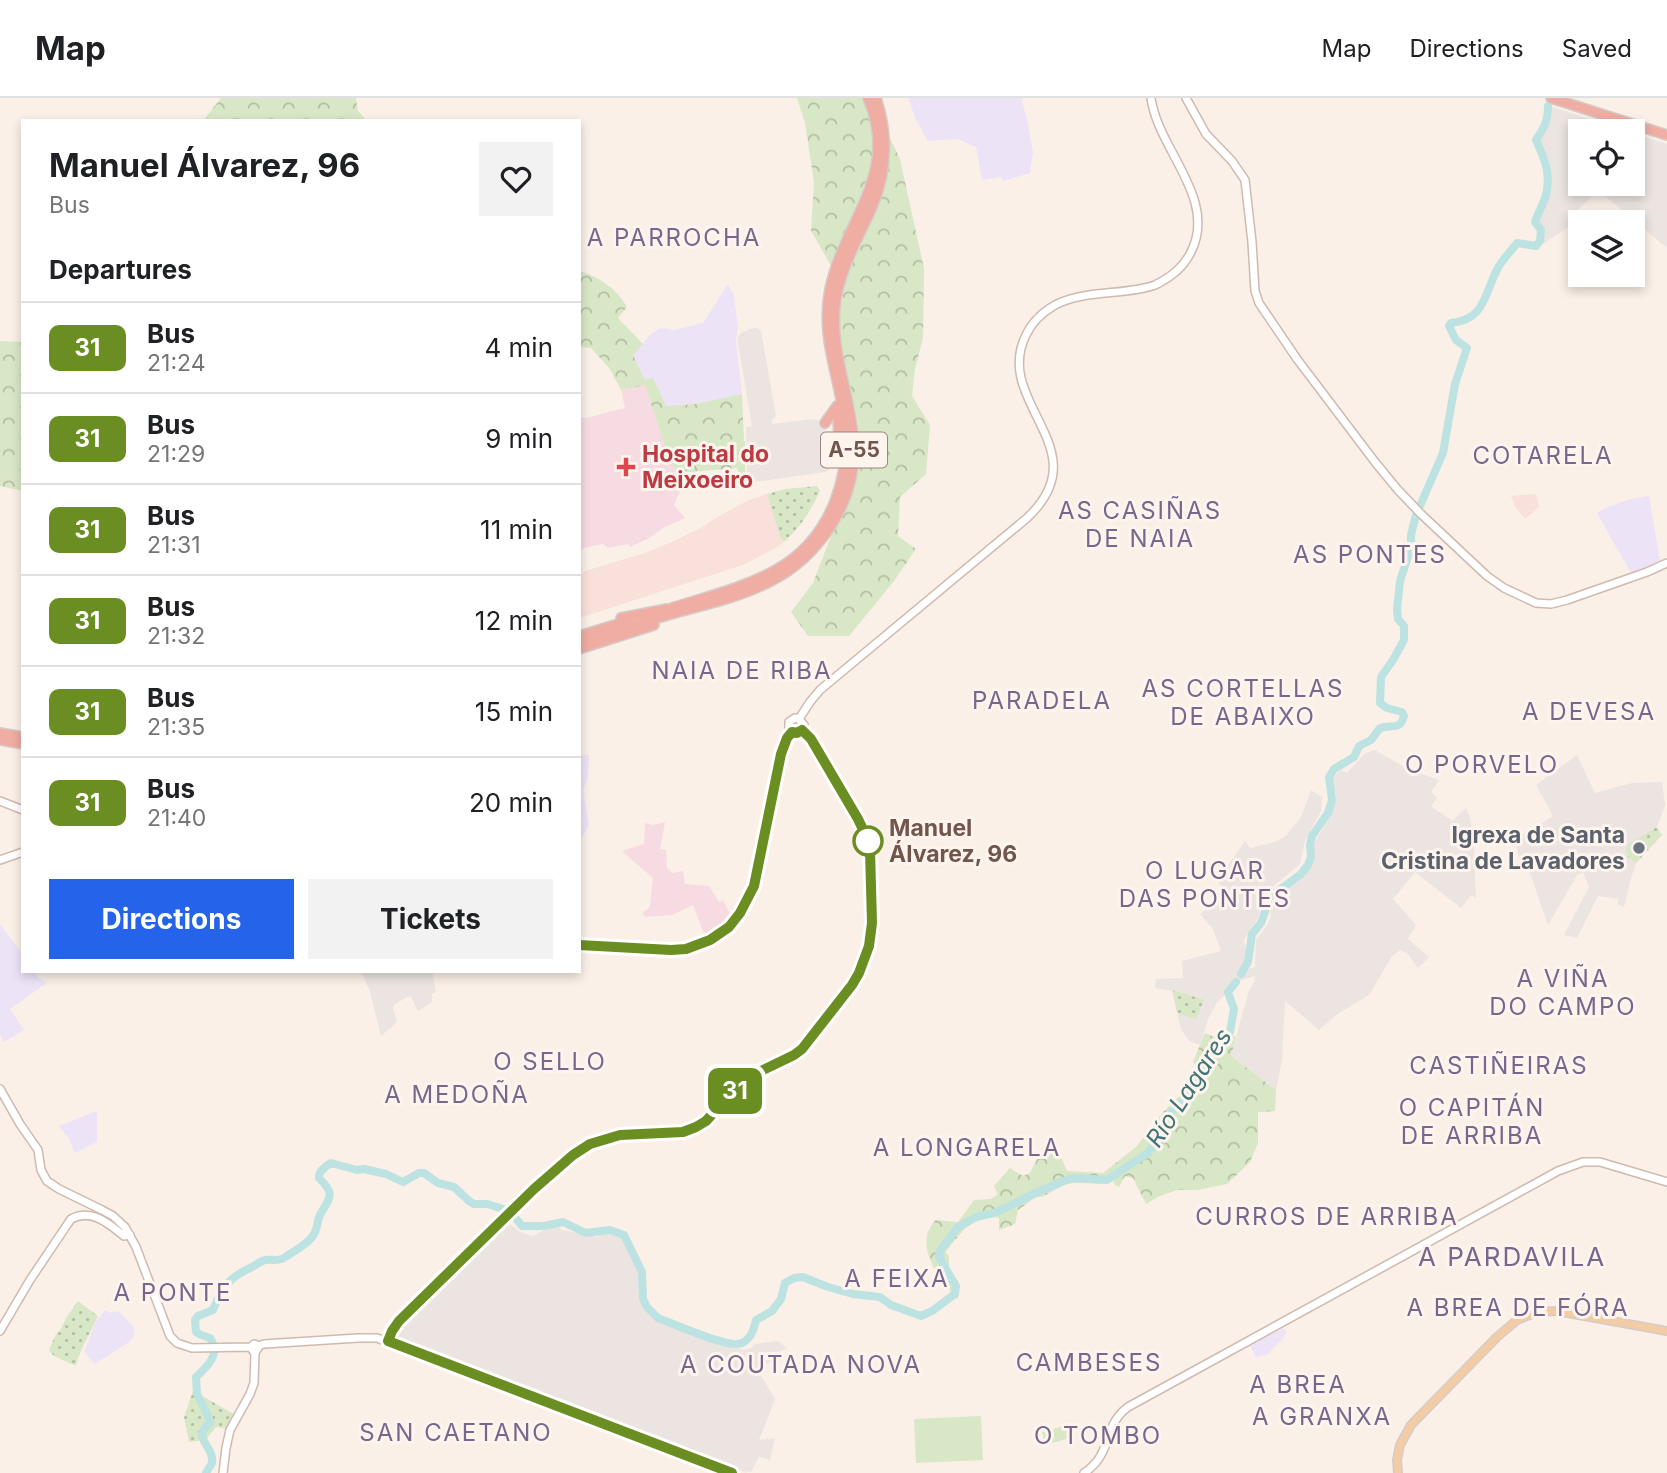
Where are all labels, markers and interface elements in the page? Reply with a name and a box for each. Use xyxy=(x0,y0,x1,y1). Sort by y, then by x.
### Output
text: Map xyxy=(35,28,106,68)
text: Map xyxy=(1322,34,1371,63)
text: Directions xyxy=(1409,34,1524,63)
text: Saved xyxy=(1562,34,1632,63)
map controls xyxy=(1568,119,1645,287)
button: locate xyxy=(1568,119,1645,196)
button: heart xyxy=(479,142,553,216)
text: Manuel Álvarez, 96 xyxy=(49,145,360,185)
text: Bus xyxy=(49,191,90,219)
button: layers xyxy=(1568,210,1645,287)
district label: A PARROCHA xyxy=(587,223,761,252)
text: Departures xyxy=(49,254,192,285)
text: Bus xyxy=(147,318,195,349)
text: 4 min xyxy=(484,332,553,363)
text: 31 xyxy=(75,333,100,362)
text: 21:24 xyxy=(147,349,206,377)
text: Bus xyxy=(147,409,195,440)
text: 9 min xyxy=(485,423,553,454)
text: 31 xyxy=(75,424,100,453)
road number: A-55 xyxy=(821,432,887,468)
text: 21:29 xyxy=(147,440,205,468)
place label: Hospital do Meixoeiro xyxy=(642,440,769,494)
district label: COTARELA xyxy=(1472,441,1614,470)
marker: Hospital do Meixoeiro xyxy=(616,457,636,477)
district label: AS CASIÑAS DE NAIA xyxy=(1058,496,1222,553)
text: Bus xyxy=(147,500,195,531)
text: 11 min xyxy=(480,514,553,545)
text: 31 xyxy=(75,515,100,544)
text: 21:31 xyxy=(147,531,201,559)
district label: AS PONTES xyxy=(1293,540,1447,569)
text: Bus xyxy=(147,591,195,622)
text: 12 min xyxy=(475,605,553,636)
text: 31 xyxy=(75,606,100,635)
text: 21:32 xyxy=(147,622,205,650)
district label: NAIA DE RIBA xyxy=(651,656,833,685)
district label: AS CORTELLAS DE ABAIXO xyxy=(1141,674,1345,731)
text: Bus xyxy=(147,682,195,713)
district label: PARADELA xyxy=(972,686,1112,715)
text: 15 min xyxy=(475,696,553,727)
text: 31 xyxy=(75,697,100,726)
district label: A DEVESA xyxy=(1522,697,1656,726)
text: 21:35 xyxy=(147,713,205,741)
district label: O PORVELO xyxy=(1405,750,1559,779)
text: Bus xyxy=(147,773,195,804)
text: 20 min xyxy=(469,787,553,818)
text: 31 xyxy=(75,788,100,817)
text: 21:40 xyxy=(147,804,206,832)
place label: Manuel Álvarez, 96 xyxy=(889,814,1017,868)
place label: Igrexa de Santa Cristina de Lavadores xyxy=(1381,821,1625,875)
marker: Manuel Álvarez, 96 xyxy=(853,826,883,856)
marker: Igrexa de Santa Cristina de Lavadores xyxy=(1631,840,1647,856)
district label: O LUGAR DAS PONTES xyxy=(1119,856,1291,913)
button: Directions xyxy=(49,879,294,959)
button: Tickets xyxy=(308,879,553,959)
district label: A VIÑA DO CAMPO xyxy=(1489,964,1637,1021)
water label: Río Lagares xyxy=(1140,1023,1238,1152)
district label: O SELLO xyxy=(493,1047,607,1076)
district label: CASTIÑEIRAS xyxy=(1409,1051,1589,1080)
line badge: 31 xyxy=(704,1068,766,1114)
text: 31 xyxy=(722,1076,748,1105)
district label: A MEDOÑA xyxy=(384,1080,530,1109)
district label: O CAPITÁN DE ARRIBA xyxy=(1399,1092,1545,1150)
district label: A LONGARELA xyxy=(873,1133,1061,1162)
district label: CURROS DE ARRIBA xyxy=(1195,1202,1459,1231)
district label: A PARDAVILA xyxy=(1418,1241,1606,1272)
district label: A FEIXA xyxy=(844,1264,950,1293)
district label: A PONTE xyxy=(114,1278,233,1307)
district label: A BREA DE FÓRA xyxy=(1406,1293,1630,1322)
district label: CAMBESES xyxy=(1016,1348,1162,1377)
district label: A COUTADA NOVA xyxy=(680,1350,922,1379)
district label: A BREA xyxy=(1249,1370,1347,1399)
district label: A GRANXA xyxy=(1252,1402,1392,1431)
district label: SAN CAETANO xyxy=(359,1418,553,1447)
district label: O TOMBO xyxy=(1034,1421,1162,1450)

